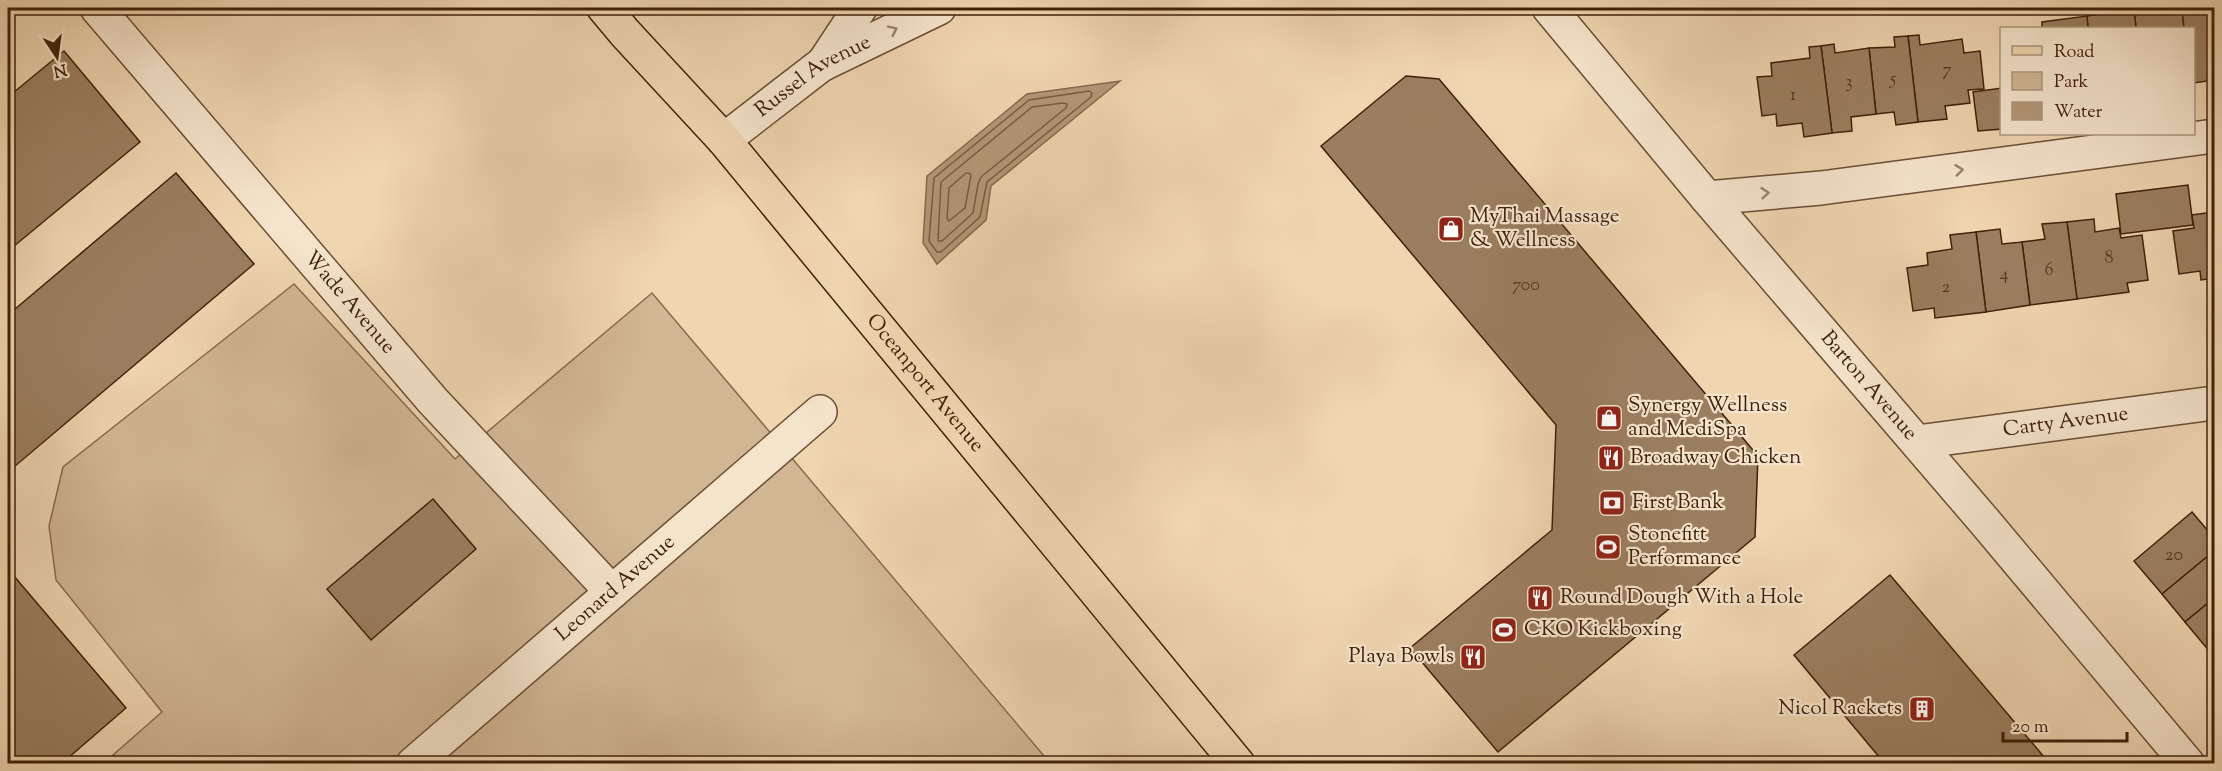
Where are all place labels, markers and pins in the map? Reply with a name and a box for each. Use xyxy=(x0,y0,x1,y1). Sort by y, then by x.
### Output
place label: MyThai Massage & Wellness xyxy=(1470,202,1620,256)
shop icon: MyThai Massage & Wellness xyxy=(1436,214,1466,244)
place label: Synergy Wellness and MediSpa xyxy=(1628,391,1787,445)
shop icon: Synergy Wellness and MediSpa xyxy=(1594,403,1624,433)
restaurant icon: Broadway Chicken xyxy=(1596,443,1626,473)
place label: Broadway Chicken xyxy=(1630,443,1801,473)
bank icon: First Bank xyxy=(1597,488,1627,518)
place label: First Bank xyxy=(1632,488,1724,518)
place label: Stonefitt Performance xyxy=(1628,520,1741,574)
sports icon: Stonefitt Performance xyxy=(1593,532,1623,562)
restaurant icon: Round Dough With a Hole xyxy=(1525,583,1555,613)
place label: Round Dough With a Hole xyxy=(1560,583,1803,613)
sports icon: CKO Kickboxing xyxy=(1489,615,1519,645)
place label: CKO Kickboxing xyxy=(1524,615,1682,645)
place label: Playa Bowls xyxy=(1348,642,1454,672)
restaurant icon: Playa Bowls xyxy=(1458,642,1488,672)
place label: Nicol Rackets xyxy=(1778,694,1902,724)
building icon: Nicol Rackets xyxy=(1907,694,1937,724)

